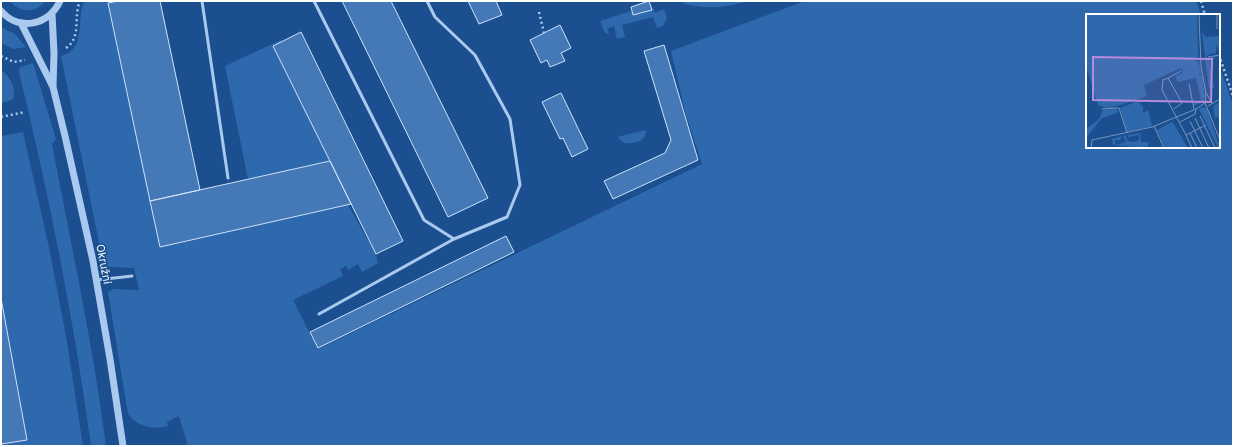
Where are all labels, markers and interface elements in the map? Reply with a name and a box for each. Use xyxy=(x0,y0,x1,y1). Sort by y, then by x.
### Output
inset map xyxy=(1086,14,1220,148)
street label: Okružní xyxy=(93,243,115,285)

